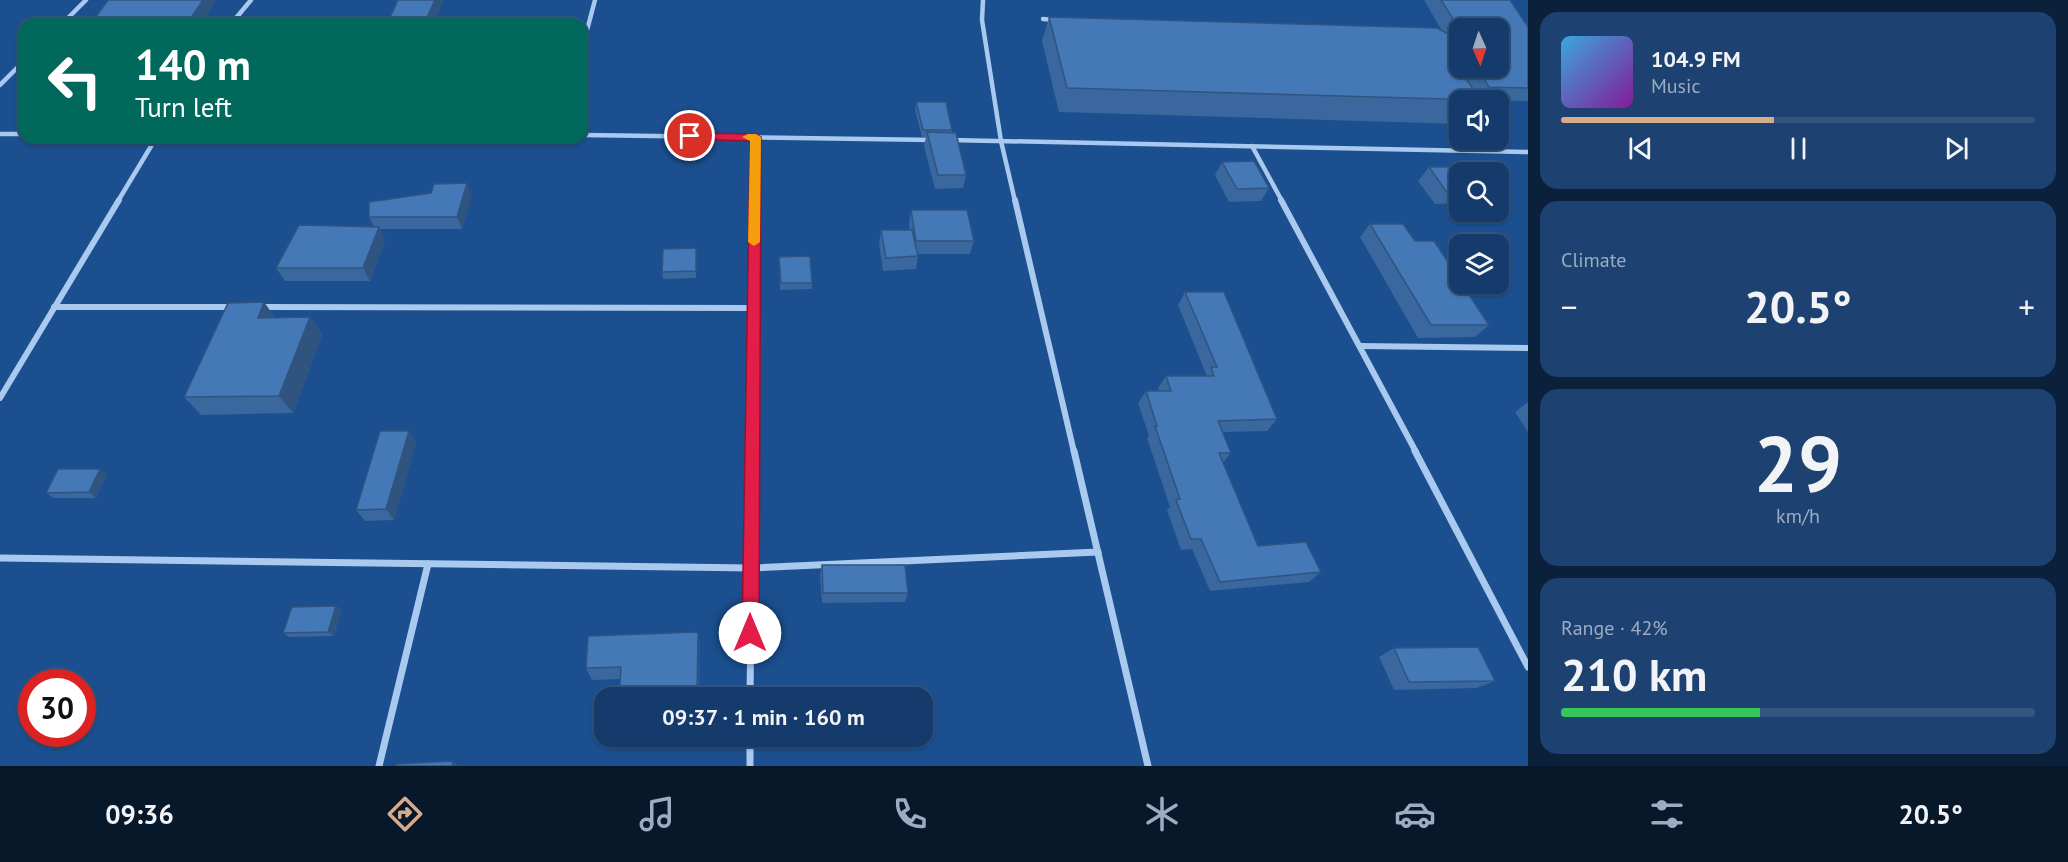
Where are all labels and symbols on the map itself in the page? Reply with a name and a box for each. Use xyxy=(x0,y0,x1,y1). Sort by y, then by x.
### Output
north arrow xyxy=(1449,18,1509,78)
pin xyxy=(664,110,715,161)
position arrow xyxy=(718,601,782,665)
speed limit sign: 30 xyxy=(18,669,96,747)

